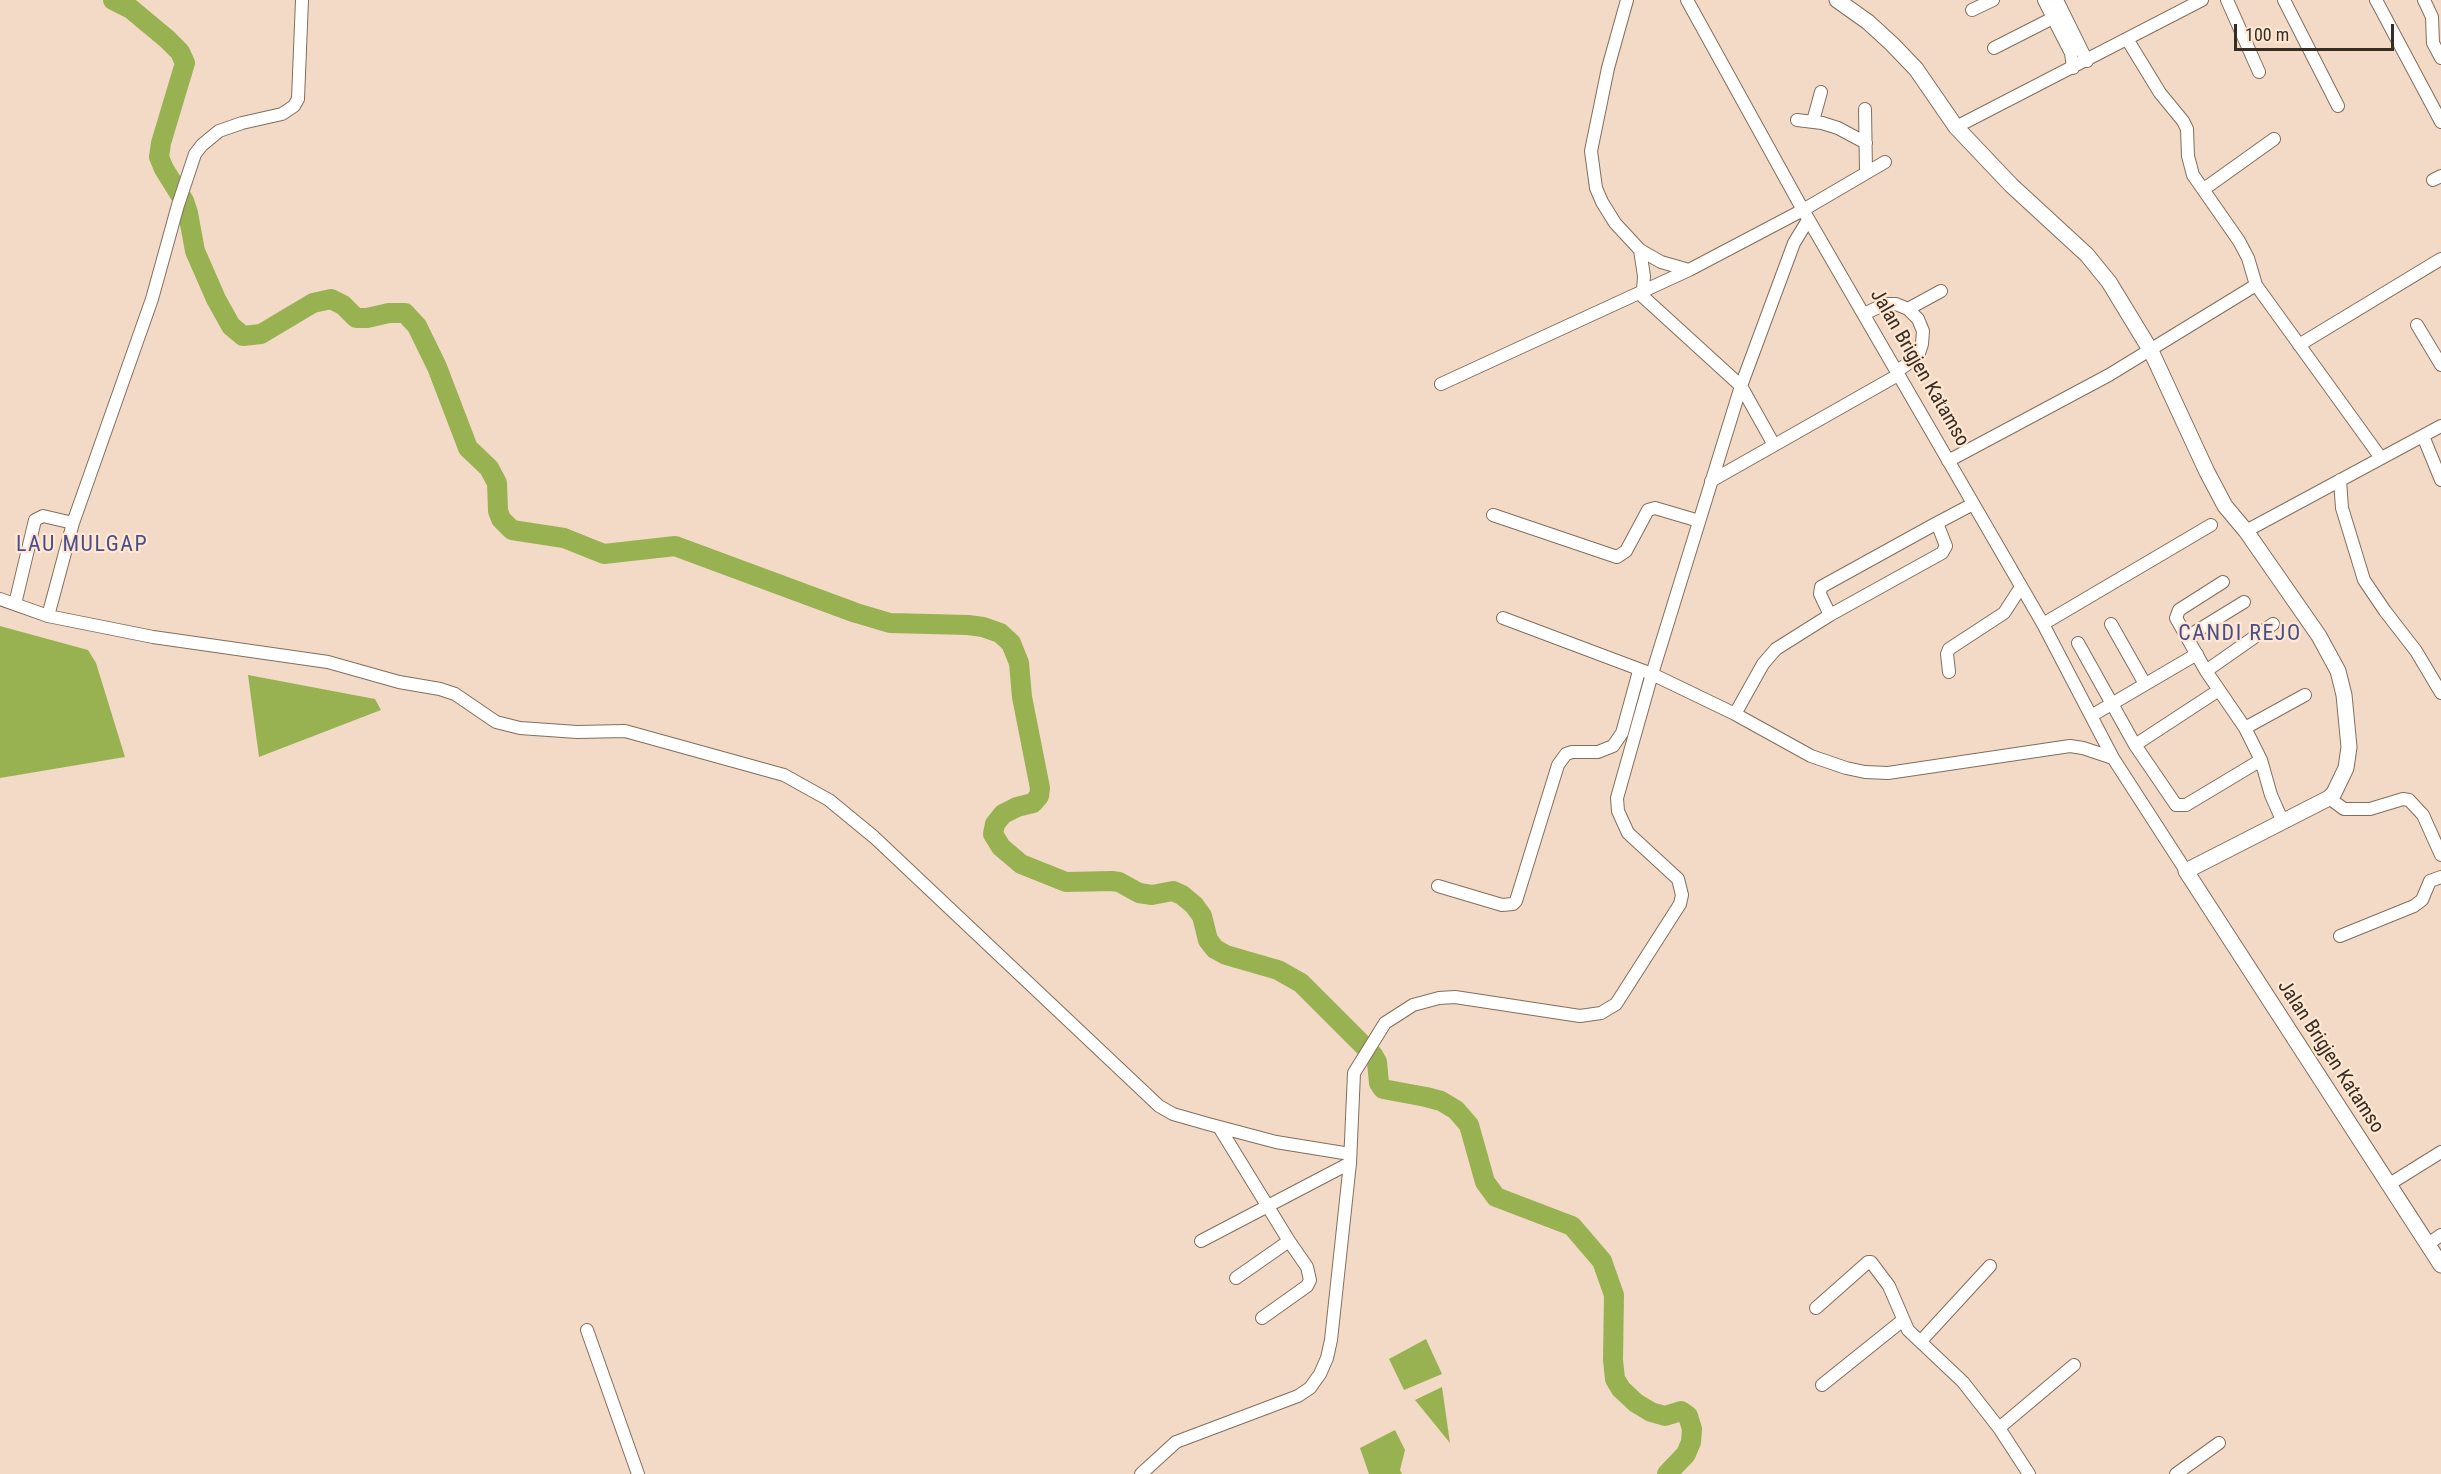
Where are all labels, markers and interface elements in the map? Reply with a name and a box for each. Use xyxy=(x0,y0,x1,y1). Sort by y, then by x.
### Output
scale bar xyxy=(2237,12,2398,50)
text: 100 m xyxy=(2245,24,2289,45)
street label: Jalan Brigjen Katamso xyxy=(1864,285,1974,451)
district label: LAU MULGAP xyxy=(16,532,148,558)
district label: CANDI REJO xyxy=(2178,621,2302,647)
street label: Jalan Brigjen Katamso xyxy=(2272,976,2388,1138)

